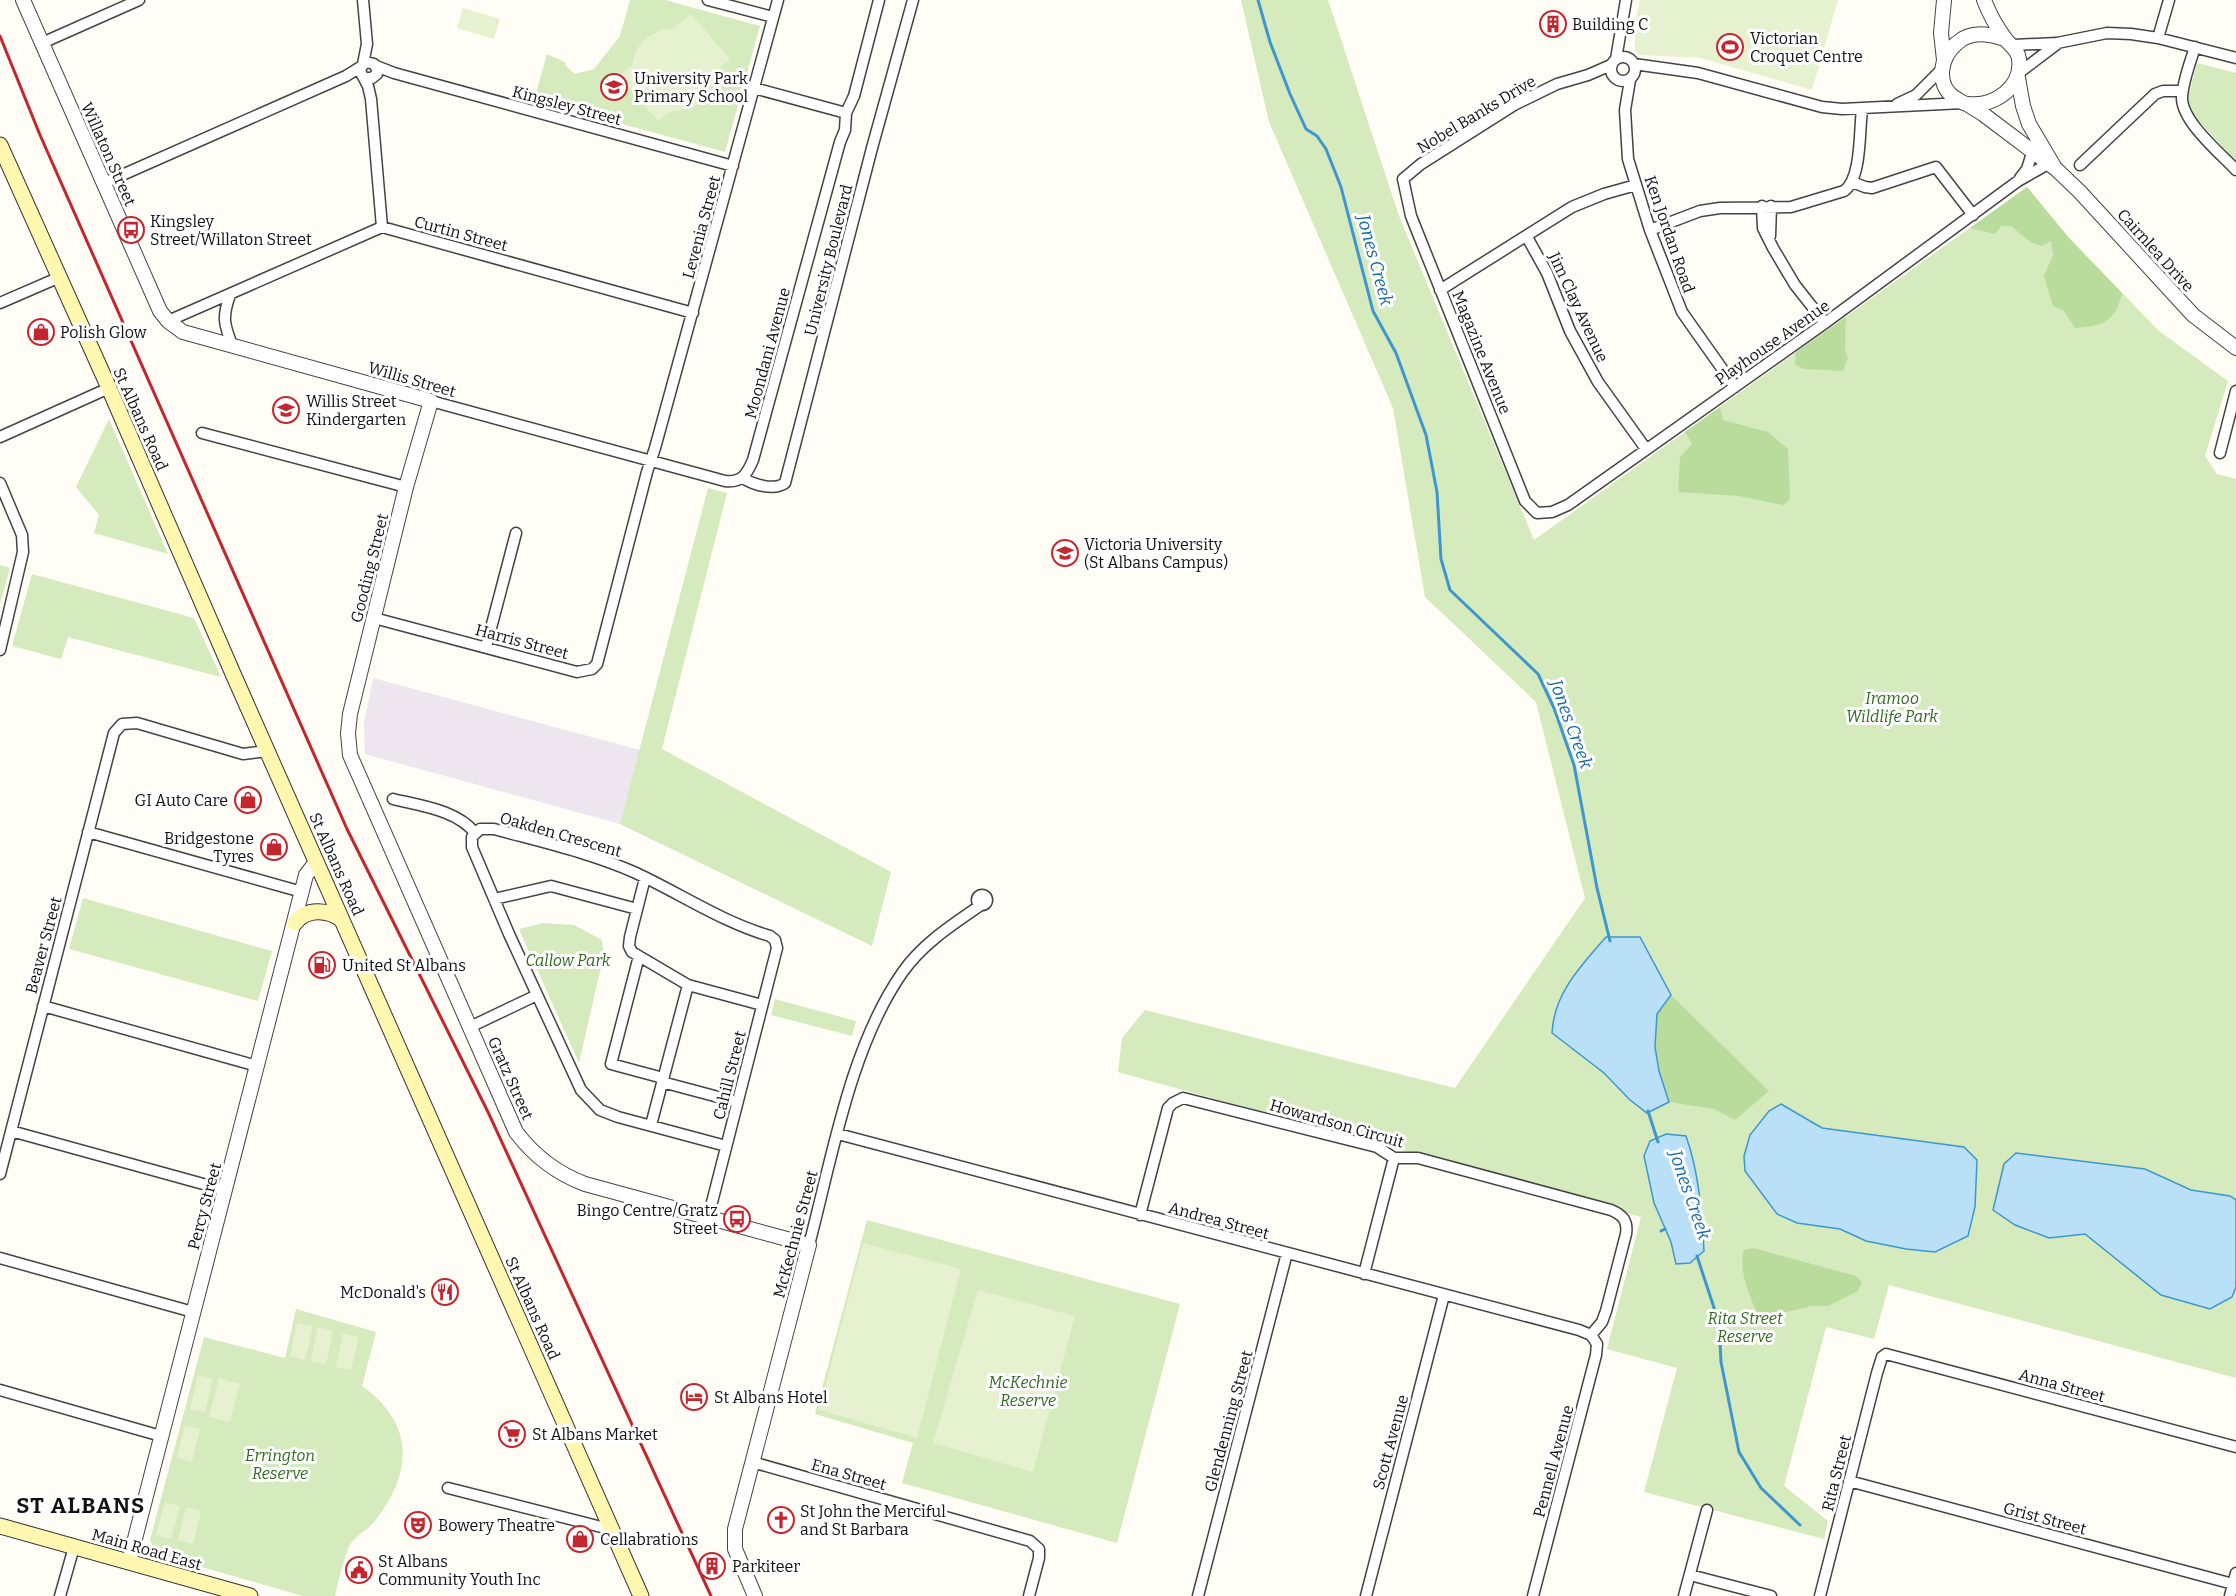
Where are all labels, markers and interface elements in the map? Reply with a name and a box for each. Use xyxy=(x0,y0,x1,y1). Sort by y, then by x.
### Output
building icon: Building C xyxy=(1538,9,1568,39)
place label: Building C xyxy=(1572,15,1648,34)
place label: Victorian Croquet Centre xyxy=(1750,29,1863,66)
sports icon: Victorian Croquet Centre xyxy=(1715,32,1745,62)
place label: University Park Primary School xyxy=(634,69,749,106)
street label: Nobel Banks Drive xyxy=(1413,71,1539,157)
school or university icon: University Park Primary School xyxy=(599,72,629,102)
street label: Kingsley Street xyxy=(510,82,624,129)
street label: Willaton Street xyxy=(77,99,140,209)
street label: Levenia Street xyxy=(679,173,724,281)
street label: Ken Jordan Road xyxy=(1641,173,1699,296)
street label: University Boulevard xyxy=(800,182,857,338)
street label: Cairnlea Drive xyxy=(2113,205,2198,296)
water label: Jones Creek xyxy=(1352,210,1398,308)
place label: Kingsley Street/Willaton Street xyxy=(150,212,312,249)
street label: Curtin Street xyxy=(412,212,510,255)
bus stop icon: Kingsley Street/Willaton Street xyxy=(116,215,146,245)
street label: Jim Clay Avenue xyxy=(1544,248,1612,365)
street label: Moondani Avenue xyxy=(741,286,794,421)
street label: Magazine Avenue xyxy=(1448,288,1515,416)
street label: Playhouse Avenue xyxy=(1711,296,1833,389)
shop icon: Polish Glow xyxy=(26,317,56,347)
place label: Polish Glow xyxy=(60,323,147,342)
street label: Willis Street xyxy=(366,358,458,401)
street label: St Albans Road xyxy=(109,365,172,474)
place label: Willis Street Kindergarten xyxy=(306,392,406,429)
school or university icon: Willis Street Kindergarten xyxy=(271,395,301,425)
street label: Gooding Street xyxy=(347,511,392,625)
place label: Victoria University (St Albans Campus) xyxy=(1084,535,1228,572)
school or university icon: Victoria University (St Albans Campus) xyxy=(1050,538,1080,568)
street label: Harris Street xyxy=(473,620,571,663)
water label: Jones Creek xyxy=(1544,675,1597,772)
park label: Iramoo Wildlife Park xyxy=(1846,689,1938,726)
shop icon: GI Auto Care xyxy=(233,785,263,815)
place label: GI Auto Care xyxy=(134,791,228,810)
street label: Oakden Crescent xyxy=(498,808,624,861)
street label: St Albans Road xyxy=(305,810,368,919)
place label: Bridgestone Tyres xyxy=(164,829,254,866)
shop icon: Bridgestone Tyres xyxy=(259,832,289,862)
street label: Beaver Street xyxy=(21,894,66,996)
fuel station icon: United St Albans xyxy=(307,950,337,980)
park label: Callow Park xyxy=(526,951,611,970)
place label: United St Albans xyxy=(342,956,466,975)
street label: Cahill Street xyxy=(709,1028,750,1122)
street label: Gratz Street xyxy=(484,1034,537,1123)
street label: Howardson Circuit xyxy=(1268,1095,1406,1152)
water label: Jones Creek xyxy=(1664,1145,1716,1243)
street label: Percy Street xyxy=(184,1160,225,1252)
street label: McKechnie Street xyxy=(769,1168,822,1300)
street label: Andrea Street xyxy=(1167,1198,1271,1243)
place label: Bingo Centre/Gratz Street xyxy=(577,1201,718,1238)
bus stop icon: Bingo Centre/Gratz Street xyxy=(722,1204,752,1234)
street label: St Albans Road xyxy=(501,1254,564,1363)
restaurant icon: McDonald's xyxy=(430,1277,460,1307)
place label: McDonald's xyxy=(340,1283,426,1302)
park label: Rita Street Reserve xyxy=(1707,1309,1783,1346)
street label: Glendenning Street xyxy=(1200,1348,1257,1494)
street label: Anna Street xyxy=(2017,1365,2107,1406)
park label: McKechnie Reserve xyxy=(988,1373,1068,1410)
hotel icon: St Albans Hotel xyxy=(679,1382,709,1412)
place label: St Albans Hotel xyxy=(714,1388,828,1407)
street label: Scott Avenue xyxy=(1369,1393,1412,1492)
street label: Pennell Avenue xyxy=(1529,1403,1578,1519)
supermarket icon: St Albans Market xyxy=(497,1419,527,1449)
place label: St Albans Market xyxy=(532,1425,658,1444)
street label: Rita Street xyxy=(1818,1433,1855,1513)
park label: Errington Reserve xyxy=(245,1446,315,1483)
street label: Ena Street xyxy=(809,1455,889,1494)
district label: ST ALBANS xyxy=(16,1492,146,1519)
street label: Grist Street xyxy=(2001,1498,2089,1539)
place label: St John the Merciful and St Barbara xyxy=(800,1502,946,1539)
church icon: St John the Merciful and St Barbara xyxy=(766,1505,796,1535)
theatre icon: Bowery Theatre xyxy=(403,1510,433,1540)
place label: Bowery Theatre xyxy=(438,1516,555,1535)
shop icon: Cellabrations xyxy=(565,1524,595,1554)
street label: Main Road East xyxy=(90,1525,204,1574)
place label: Cellabrations xyxy=(600,1530,699,1549)
building icon: Parkiteer xyxy=(697,1551,727,1581)
place label: St Albans Community Youth Inc xyxy=(378,1552,541,1589)
public building icon: St Albans Community Youth Inc xyxy=(344,1555,374,1585)
place label: Parkiteer xyxy=(732,1557,800,1576)

